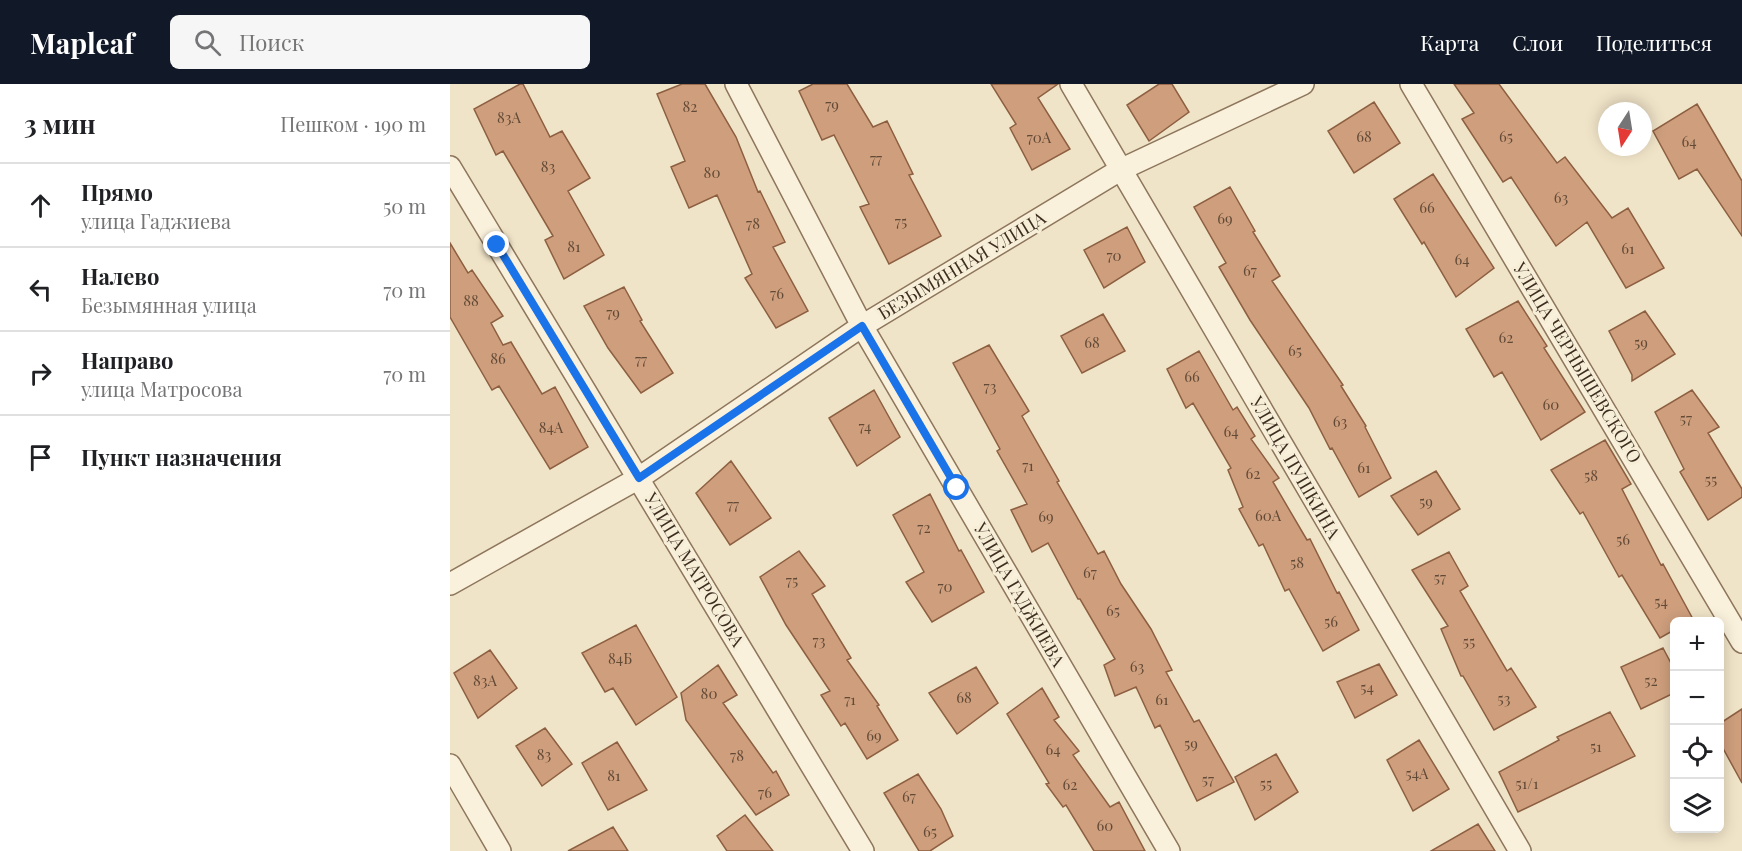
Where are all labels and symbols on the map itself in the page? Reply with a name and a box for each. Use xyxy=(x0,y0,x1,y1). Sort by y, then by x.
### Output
house number: 79 xyxy=(825,94,839,114)
house number: 82 xyxy=(683,96,698,116)
north arrow xyxy=(1598,102,1652,156)
house number: 83А xyxy=(497,107,521,127)
house number: 68 xyxy=(1356,126,1372,146)
house number: 65 xyxy=(1499,126,1513,146)
house number: 70А xyxy=(1027,127,1052,147)
house number: 64 xyxy=(1681,131,1697,151)
house number: 77 xyxy=(870,148,882,168)
house number: 83 xyxy=(541,156,555,176)
house number: 80 xyxy=(704,162,720,182)
house number: 63 xyxy=(1554,187,1568,207)
house number: 66 xyxy=(1419,197,1435,217)
street label: БЕЗЫМЯННАЯ УЛИЦА xyxy=(873,205,1050,325)
house number: 69 xyxy=(1217,208,1233,228)
house number: 75 xyxy=(895,211,907,231)
house number: 78 xyxy=(746,213,760,233)
route end xyxy=(483,231,509,257)
house number: 81 xyxy=(567,236,581,256)
house number: 61 xyxy=(1621,238,1635,258)
house number: 70 xyxy=(1106,245,1122,265)
house number: 64 xyxy=(1454,249,1470,269)
street label: УЛИЦА ЧЕРНЫШЕВСКОГО xyxy=(1508,257,1647,467)
house number: 67 xyxy=(1243,260,1257,280)
house number: 76 xyxy=(770,283,784,303)
house number: 88 xyxy=(463,290,479,310)
house number: 79 xyxy=(606,302,620,322)
house number: 62 xyxy=(1499,327,1513,347)
house number: 68 xyxy=(1084,332,1100,352)
house number: 59 xyxy=(1634,332,1648,352)
house number: 65 xyxy=(1288,340,1302,360)
house number: 86 xyxy=(490,348,506,368)
house number: 77 xyxy=(635,349,647,369)
house number: 66 xyxy=(1184,366,1200,386)
house number: 73 xyxy=(984,376,997,396)
street label: УЛИЦА ПУШКИНА xyxy=(1245,391,1347,544)
house number: 60 xyxy=(1543,394,1559,414)
house number: 57 xyxy=(1680,408,1692,428)
house number: 63 xyxy=(1333,411,1347,431)
house number: 74 xyxy=(859,416,872,436)
house number: 84А xyxy=(539,417,564,437)
house number: 64 xyxy=(1223,421,1239,441)
house number: 71 xyxy=(1022,455,1034,475)
house number: 61 xyxy=(1357,457,1371,477)
house number: 62 xyxy=(1246,463,1260,483)
house number: 58 xyxy=(1584,465,1598,485)
house number: 55 xyxy=(1705,469,1717,489)
route start xyxy=(943,474,969,500)
street label: УЛИЦА МАТРОСОВА xyxy=(639,487,751,651)
house number: 59 xyxy=(1419,491,1433,511)
house number: 77 xyxy=(727,494,739,514)
house number: 60А xyxy=(1255,505,1282,525)
house number: 69 xyxy=(1038,506,1054,526)
house number: 72 xyxy=(917,517,931,537)
street label: УЛИЦА ГАДЖИЕВА xyxy=(968,517,1071,671)
house number: 56 xyxy=(1616,529,1630,549)
house number: 58 xyxy=(1290,552,1304,572)
house number: 67 xyxy=(1083,562,1097,582)
house number: 57 xyxy=(1434,567,1446,587)
house number: 75 xyxy=(786,570,798,590)
house number: 70 xyxy=(937,576,953,596)
house number: 54 xyxy=(1654,591,1668,611)
house number: 65 xyxy=(1106,600,1120,620)
house number: 56 xyxy=(1324,611,1338,631)
house number: 73 xyxy=(813,630,826,650)
house number: 55 xyxy=(1463,631,1475,651)
house number: 84Б xyxy=(608,648,632,668)
house number: 63 xyxy=(1130,656,1144,676)
house number: 83А xyxy=(473,670,497,690)
house number: 52 xyxy=(1644,670,1658,690)
house number: 54 xyxy=(1360,677,1374,697)
house number: 80 xyxy=(701,683,717,703)
house number: 68 xyxy=(956,687,972,707)
house number: 53 xyxy=(1498,688,1511,708)
house number: 71 xyxy=(844,689,856,709)
house number: 61 xyxy=(1155,689,1169,709)
house number: 69 xyxy=(866,725,882,745)
house number: 59 xyxy=(1184,733,1198,753)
house number: 51 xyxy=(1590,736,1602,756)
house number: 64 xyxy=(1045,739,1061,759)
house number: 83 xyxy=(537,744,551,764)
house number: 78 xyxy=(730,745,744,765)
house number: 54А xyxy=(1405,763,1429,783)
house number: 81 xyxy=(607,765,621,785)
house number: 57 xyxy=(1202,769,1214,789)
house number: 55 xyxy=(1260,773,1272,793)
house number: 51/1 xyxy=(1516,773,1539,793)
house number: 62 xyxy=(1063,774,1077,794)
house number: 76 xyxy=(758,782,772,802)
house number: 67 xyxy=(902,786,916,806)
house number: 60 xyxy=(1097,815,1113,835)
house number: 65 xyxy=(923,821,937,841)

